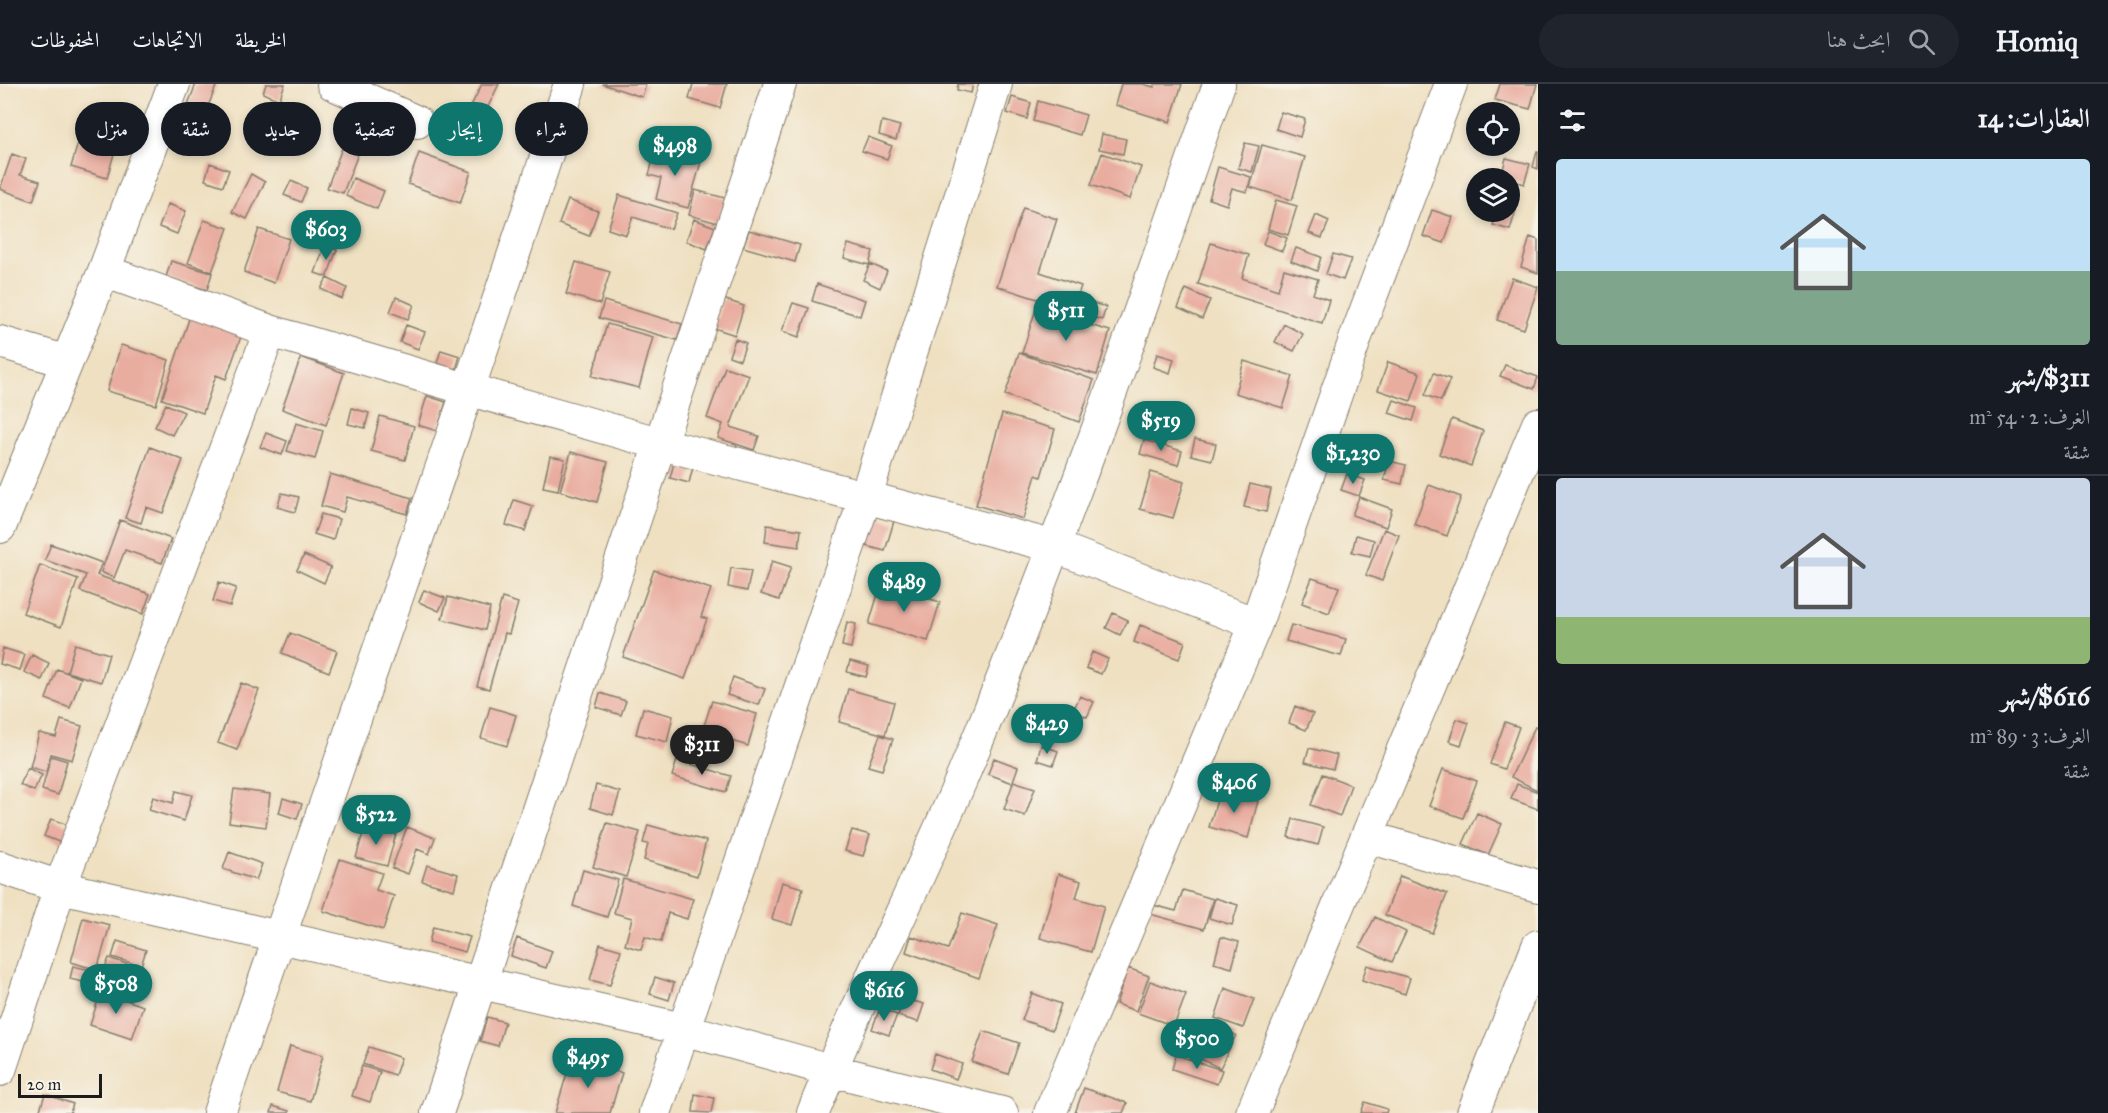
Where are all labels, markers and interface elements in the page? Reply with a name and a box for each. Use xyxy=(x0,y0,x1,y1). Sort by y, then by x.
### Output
search box xyxy=(1539,14,1959,68)
text: Homiq xyxy=(1995,24,2078,59)
icon: search xyxy=(1905,25,1938,58)
text: ابحث هنا xyxy=(1827,26,1890,53)
text: المحفوظات xyxy=(30,27,99,53)
text: الاتجاهات xyxy=(132,27,202,53)
text: الخريطة xyxy=(235,27,286,53)
chip: منزل xyxy=(75,102,149,156)
chip: شقة xyxy=(161,102,231,156)
chip: جديد xyxy=(243,102,321,156)
chip: تصفية xyxy=(333,102,416,156)
chip: إيجار xyxy=(428,102,503,156)
chip: شراء xyxy=(515,102,588,156)
map controls xyxy=(1466,102,1520,222)
button: locate xyxy=(1466,102,1520,156)
text: العقارات: 14 xyxy=(1978,102,2090,134)
icon: filters xyxy=(1556,104,1589,137)
pin: $498 xyxy=(639,126,711,177)
text: $498 xyxy=(653,133,697,157)
button: layers xyxy=(1466,168,1520,222)
icon: home xyxy=(1769,198,1877,306)
pin: $603 xyxy=(290,210,362,261)
text: $603 xyxy=(305,217,347,241)
pin: $511 xyxy=(1030,291,1102,342)
text: $511 xyxy=(1047,298,1085,322)
text: $311/شهر xyxy=(2007,361,2090,393)
pin: $519 xyxy=(1125,401,1197,452)
text: الغرف: 2 · 54 m² xyxy=(1969,405,2090,429)
text: $519 xyxy=(1141,408,1181,432)
pin: $1,230 xyxy=(1304,434,1402,485)
text: شقة xyxy=(2064,440,2090,464)
text: $1,230 xyxy=(1326,441,1380,465)
icon: home xyxy=(1769,517,1877,625)
pin: $489 xyxy=(868,562,940,613)
text: $489 xyxy=(882,569,926,593)
text: $616/شهر xyxy=(2001,680,2090,712)
pin: $429 xyxy=(1011,704,1083,755)
text: $429 xyxy=(1025,711,1069,735)
text: الغرف: 3 · 89 m² xyxy=(1970,724,2090,748)
pin: $311 xyxy=(666,725,738,776)
text: $311 xyxy=(684,732,720,756)
text: شقة xyxy=(2064,759,2090,783)
pin: $406 xyxy=(1198,763,1270,814)
text: $406 xyxy=(1211,770,1257,794)
pin: $522 xyxy=(340,795,412,846)
text: $522 xyxy=(356,802,396,826)
pin: $508 xyxy=(80,964,152,1015)
text: $508 xyxy=(94,971,138,995)
pin: $616 xyxy=(848,971,920,1022)
text: $616 xyxy=(864,978,904,1002)
pin: $500 xyxy=(1161,1019,1233,1070)
text: $500 xyxy=(1175,1026,1219,1050)
pin: $495 xyxy=(552,1038,624,1089)
text: $495 xyxy=(566,1045,610,1069)
scale bar xyxy=(18,1071,102,1098)
text: 20 m xyxy=(27,1075,61,1094)

